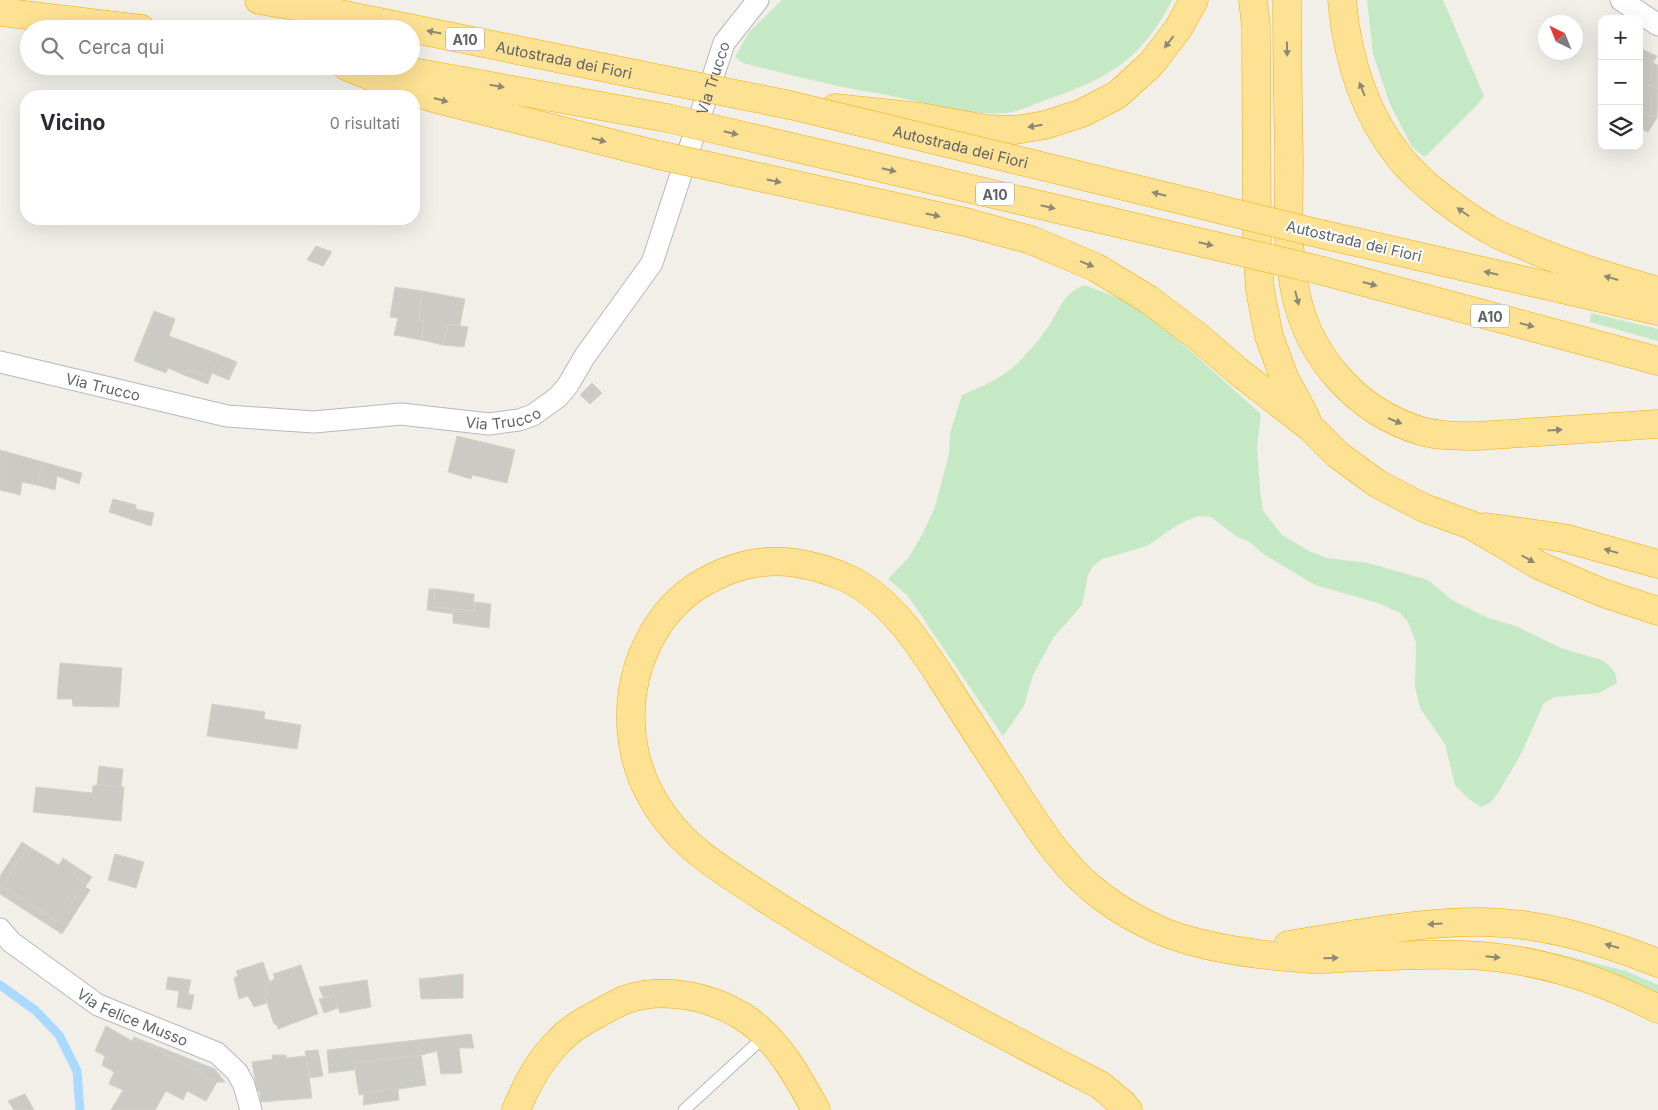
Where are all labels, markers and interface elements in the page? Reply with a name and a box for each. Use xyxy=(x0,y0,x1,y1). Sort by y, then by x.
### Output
north arrow xyxy=(1538,15,1583,60)
map controls xyxy=(1598,15,1643,150)
button: + xyxy=(1598,15,1643,60)
search box xyxy=(20,20,420,75)
one-way arrow xyxy=(425,28,441,36)
road number: A10 xyxy=(446,28,484,50)
icon: search xyxy=(38,34,66,62)
one-way arrow xyxy=(1163,35,1174,48)
text: Cerca qui xyxy=(78,36,164,59)
street label: Autostrada dei Fiori xyxy=(494,36,634,83)
street label: Via Trucco xyxy=(692,39,733,117)
one-way arrow xyxy=(1283,41,1291,57)
button: − xyxy=(1598,60,1643,105)
one-way arrow xyxy=(1358,82,1365,97)
one-way arrow xyxy=(490,83,506,91)
one-way arrow xyxy=(434,96,449,104)
button: layers xyxy=(1598,105,1643,150)
text: Vicino xyxy=(40,110,105,135)
text: 0 risultati xyxy=(330,113,400,133)
street label: Autostrada dei Fiori xyxy=(891,121,1030,172)
one-way arrow xyxy=(1027,123,1043,131)
one-way arrow xyxy=(724,129,739,137)
one-way arrow xyxy=(591,137,606,145)
one-way arrow xyxy=(882,166,897,174)
one-way arrow xyxy=(766,177,782,185)
road number: A10 xyxy=(976,182,1014,205)
one-way arrow xyxy=(1151,190,1166,198)
one-way arrow xyxy=(1040,203,1055,211)
one-way arrow xyxy=(1456,207,1470,217)
one-way arrow xyxy=(925,211,940,219)
street label: Autostrada dei Fiori xyxy=(1284,216,1424,266)
one-way arrow xyxy=(1198,240,1213,248)
one-way arrow xyxy=(1080,260,1094,268)
one-way arrow xyxy=(1484,269,1499,277)
one-way arrow xyxy=(1603,273,1618,281)
one-way arrow xyxy=(1362,280,1377,288)
one-way arrow xyxy=(1293,291,1301,306)
road number: A10 xyxy=(1471,304,1509,328)
one-way arrow xyxy=(1519,322,1534,330)
street label: Via Trucco xyxy=(64,368,142,405)
street label: Via Trucco xyxy=(465,403,545,434)
one-way arrow xyxy=(1388,417,1402,425)
one-way arrow xyxy=(1547,426,1563,434)
one-way arrow xyxy=(1603,547,1619,555)
one-way arrow xyxy=(1521,554,1534,563)
one-way arrow xyxy=(1427,920,1443,928)
one-way arrow xyxy=(1605,942,1620,950)
one-way arrow xyxy=(1323,954,1339,962)
one-way arrow xyxy=(1485,954,1501,962)
street label: Via Felice Musso xyxy=(74,984,191,1050)

